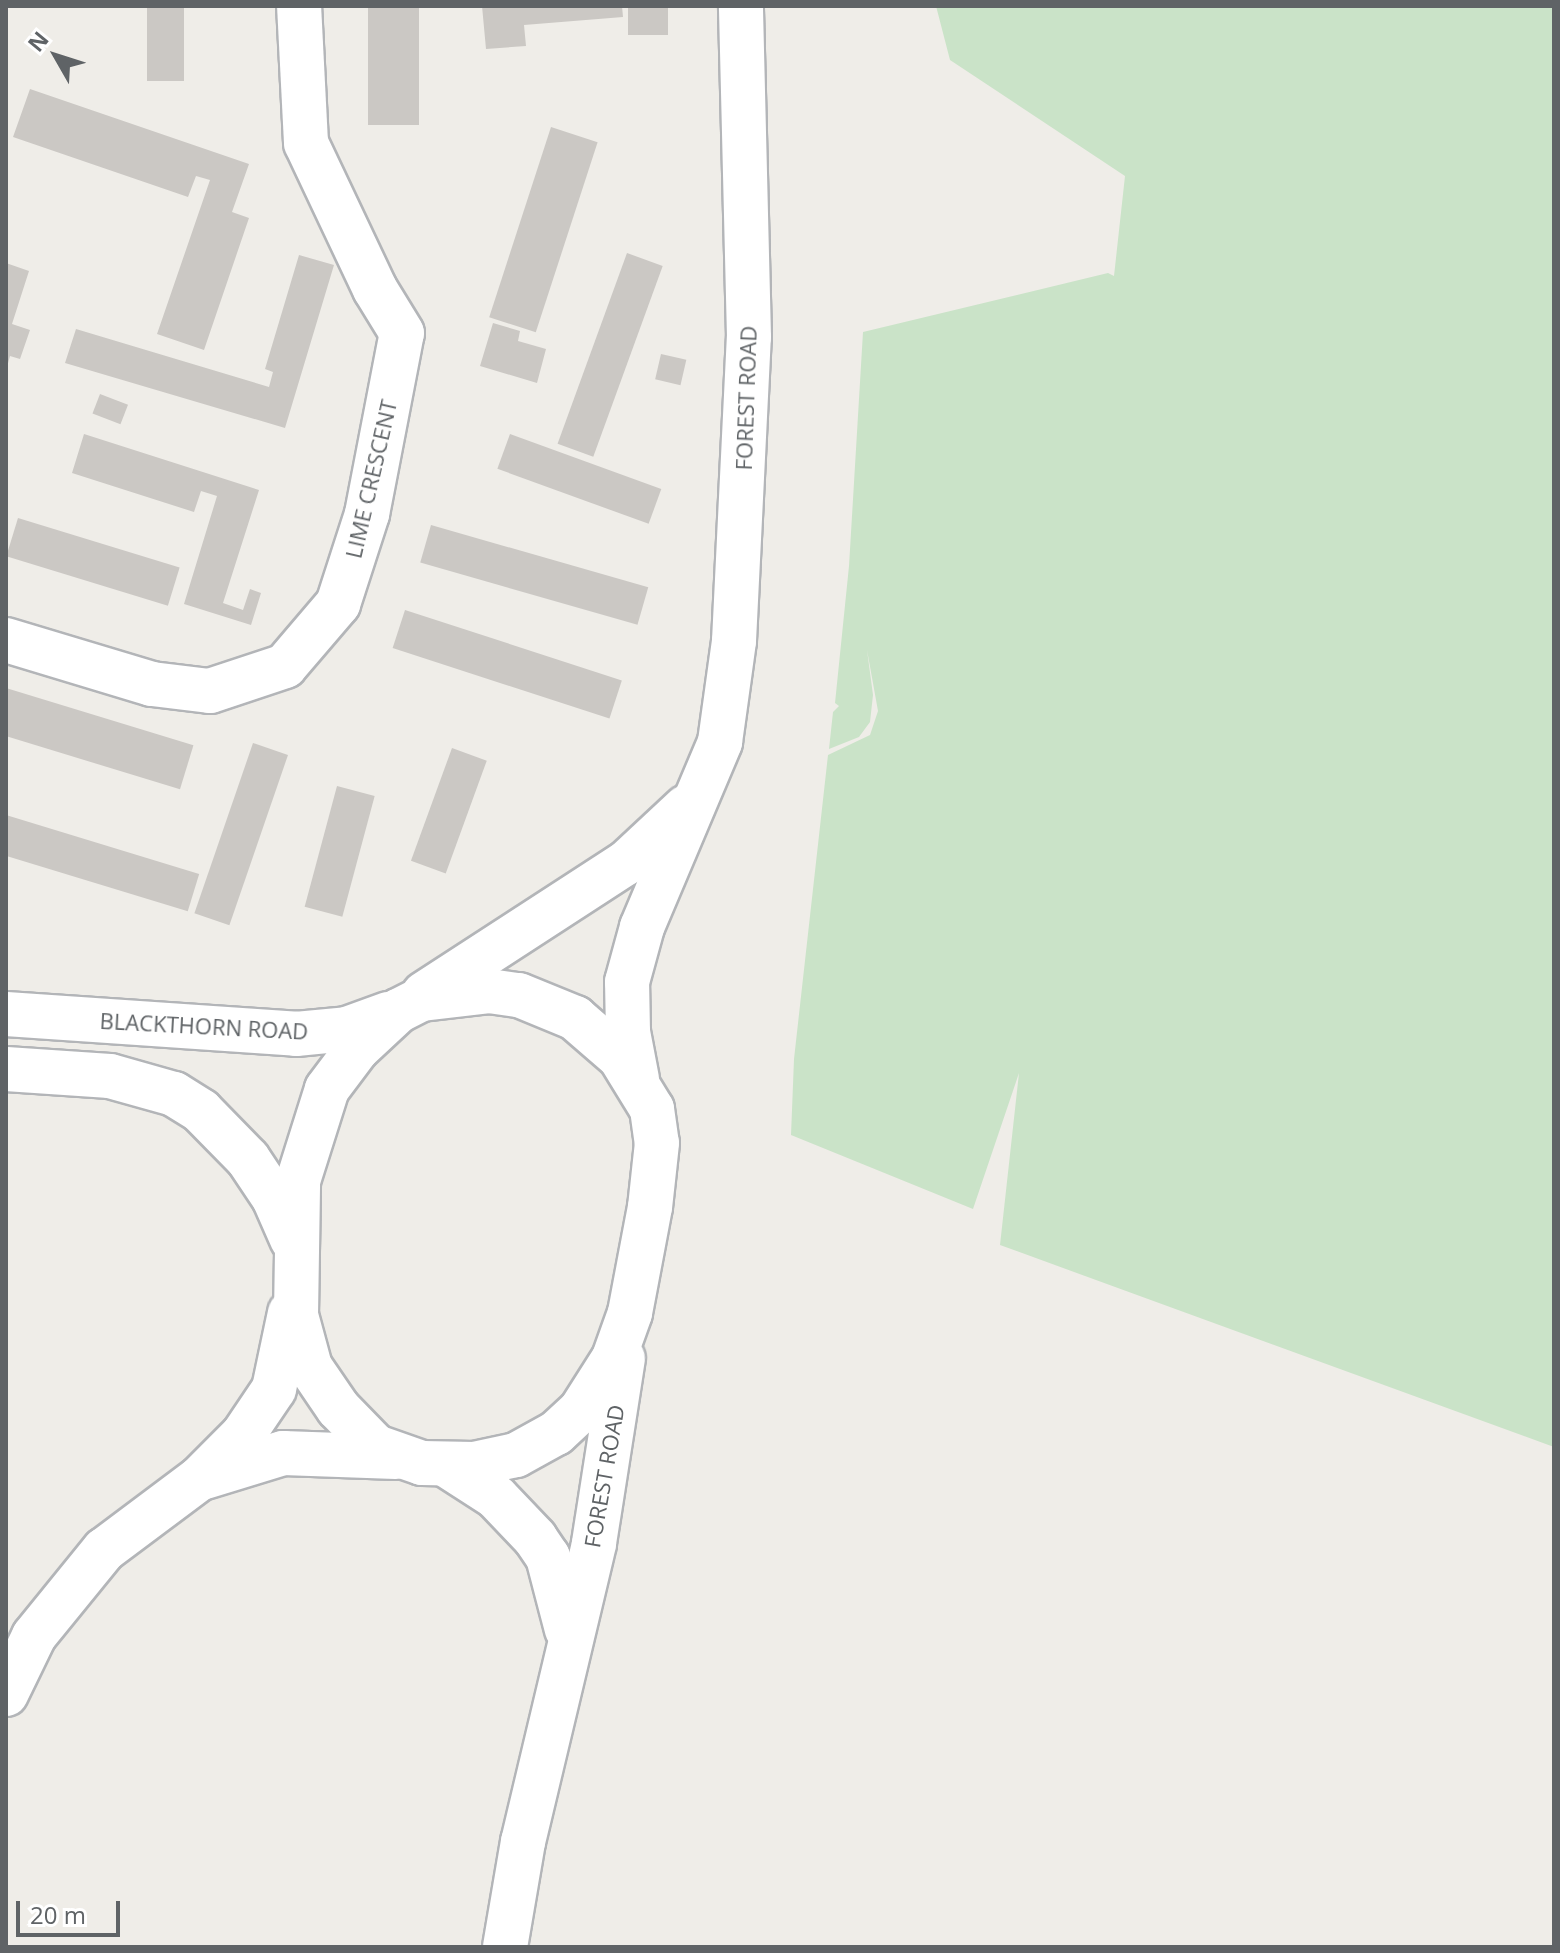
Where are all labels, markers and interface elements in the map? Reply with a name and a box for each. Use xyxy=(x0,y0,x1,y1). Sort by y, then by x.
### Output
north arrow xyxy=(16,16,96,96)
text: N xyxy=(20,25,55,57)
street label: FOREST ROAD xyxy=(730,325,762,471)
street label: LIME CRESCENT xyxy=(340,397,402,561)
street label: BLACKTHORN ROAD xyxy=(99,1007,309,1045)
street label: FOREST ROAD xyxy=(578,1402,630,1550)
scale bar xyxy=(20,1885,124,1935)
text: 20 m xyxy=(30,1898,86,1931)

